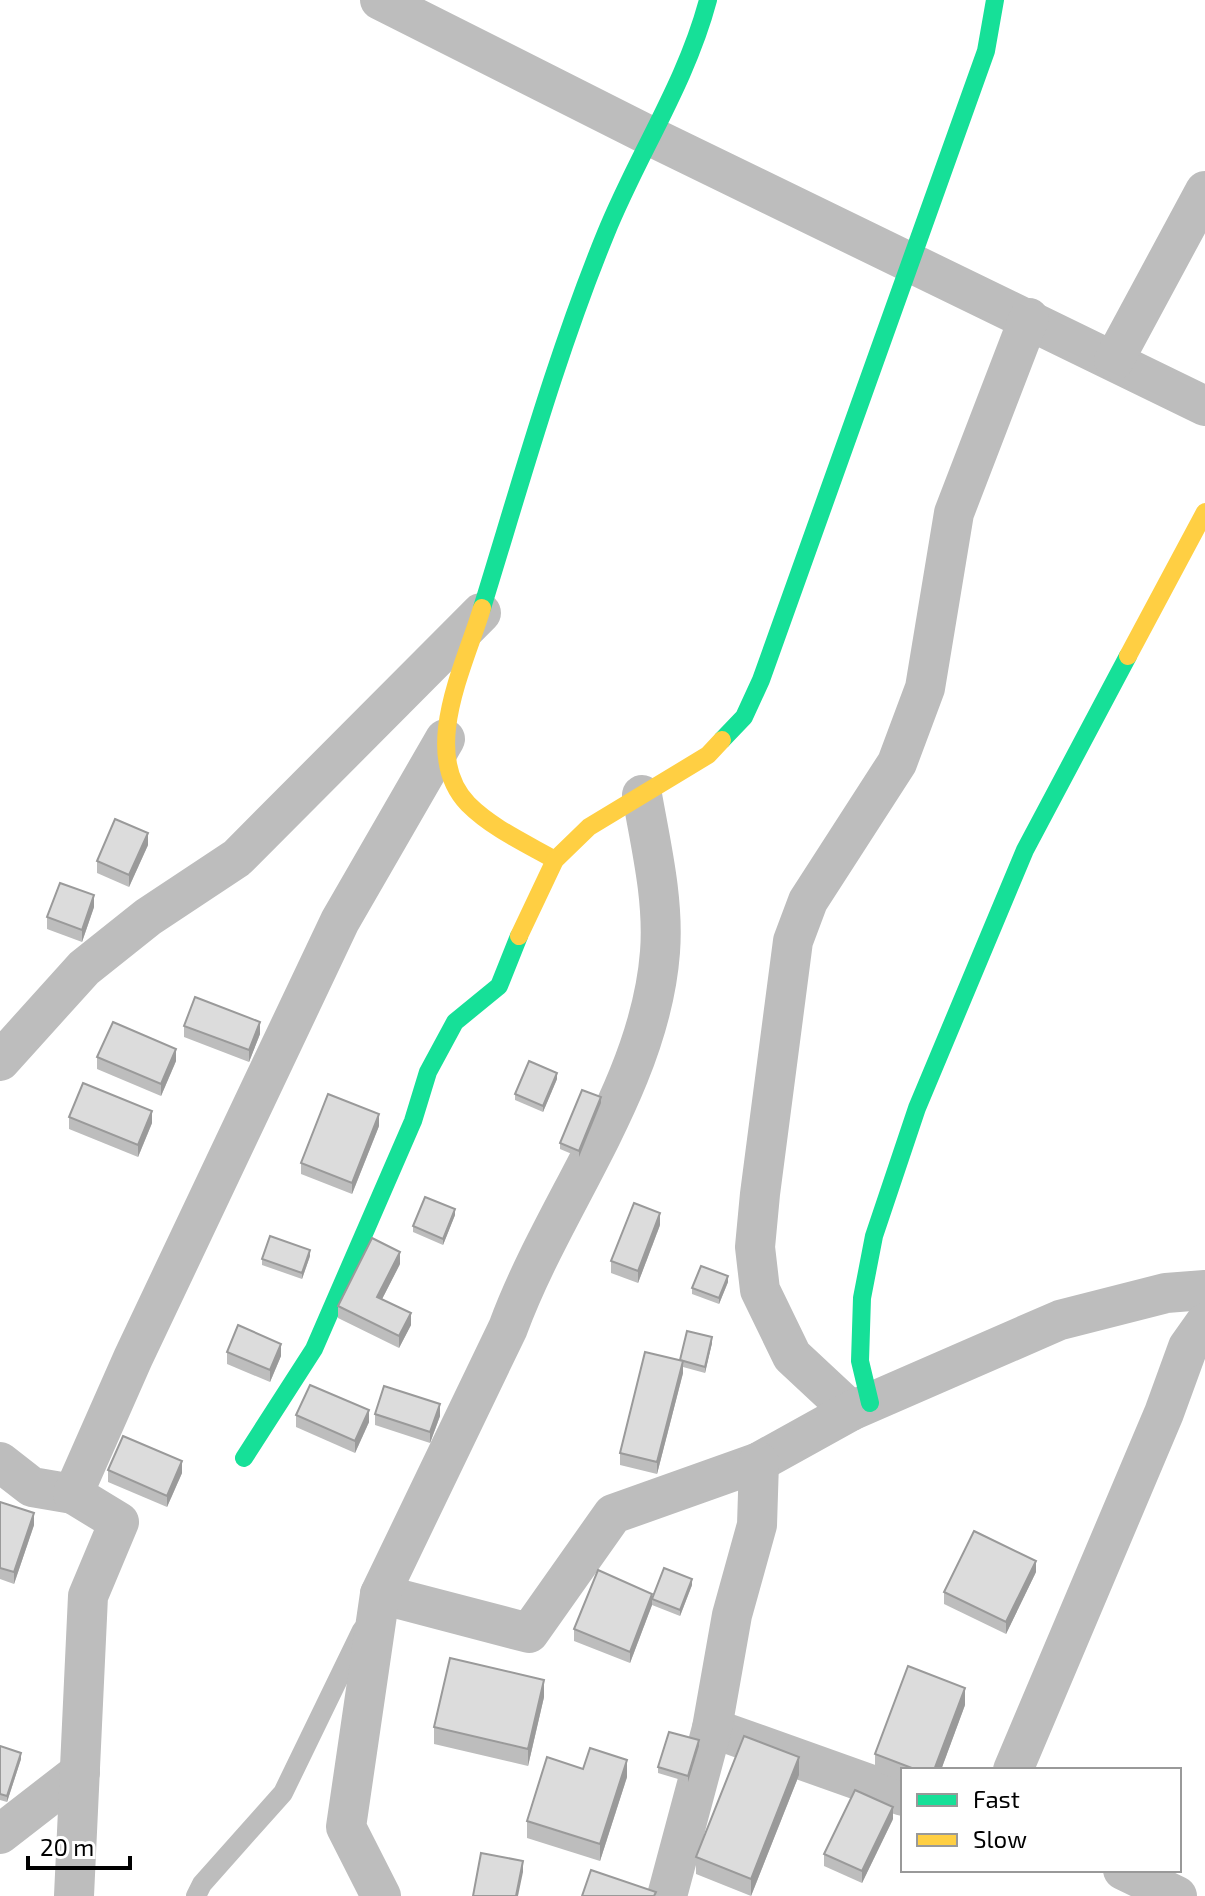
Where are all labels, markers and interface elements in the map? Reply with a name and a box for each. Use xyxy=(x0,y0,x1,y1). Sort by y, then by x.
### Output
legend xyxy=(901,1768,1181,1872)
text: Fast xyxy=(973,1784,1020,1813)
scale bar xyxy=(28,1820,130,1870)
text: Slow xyxy=(973,1824,1027,1853)
text: 20 m xyxy=(40,1832,94,1861)

